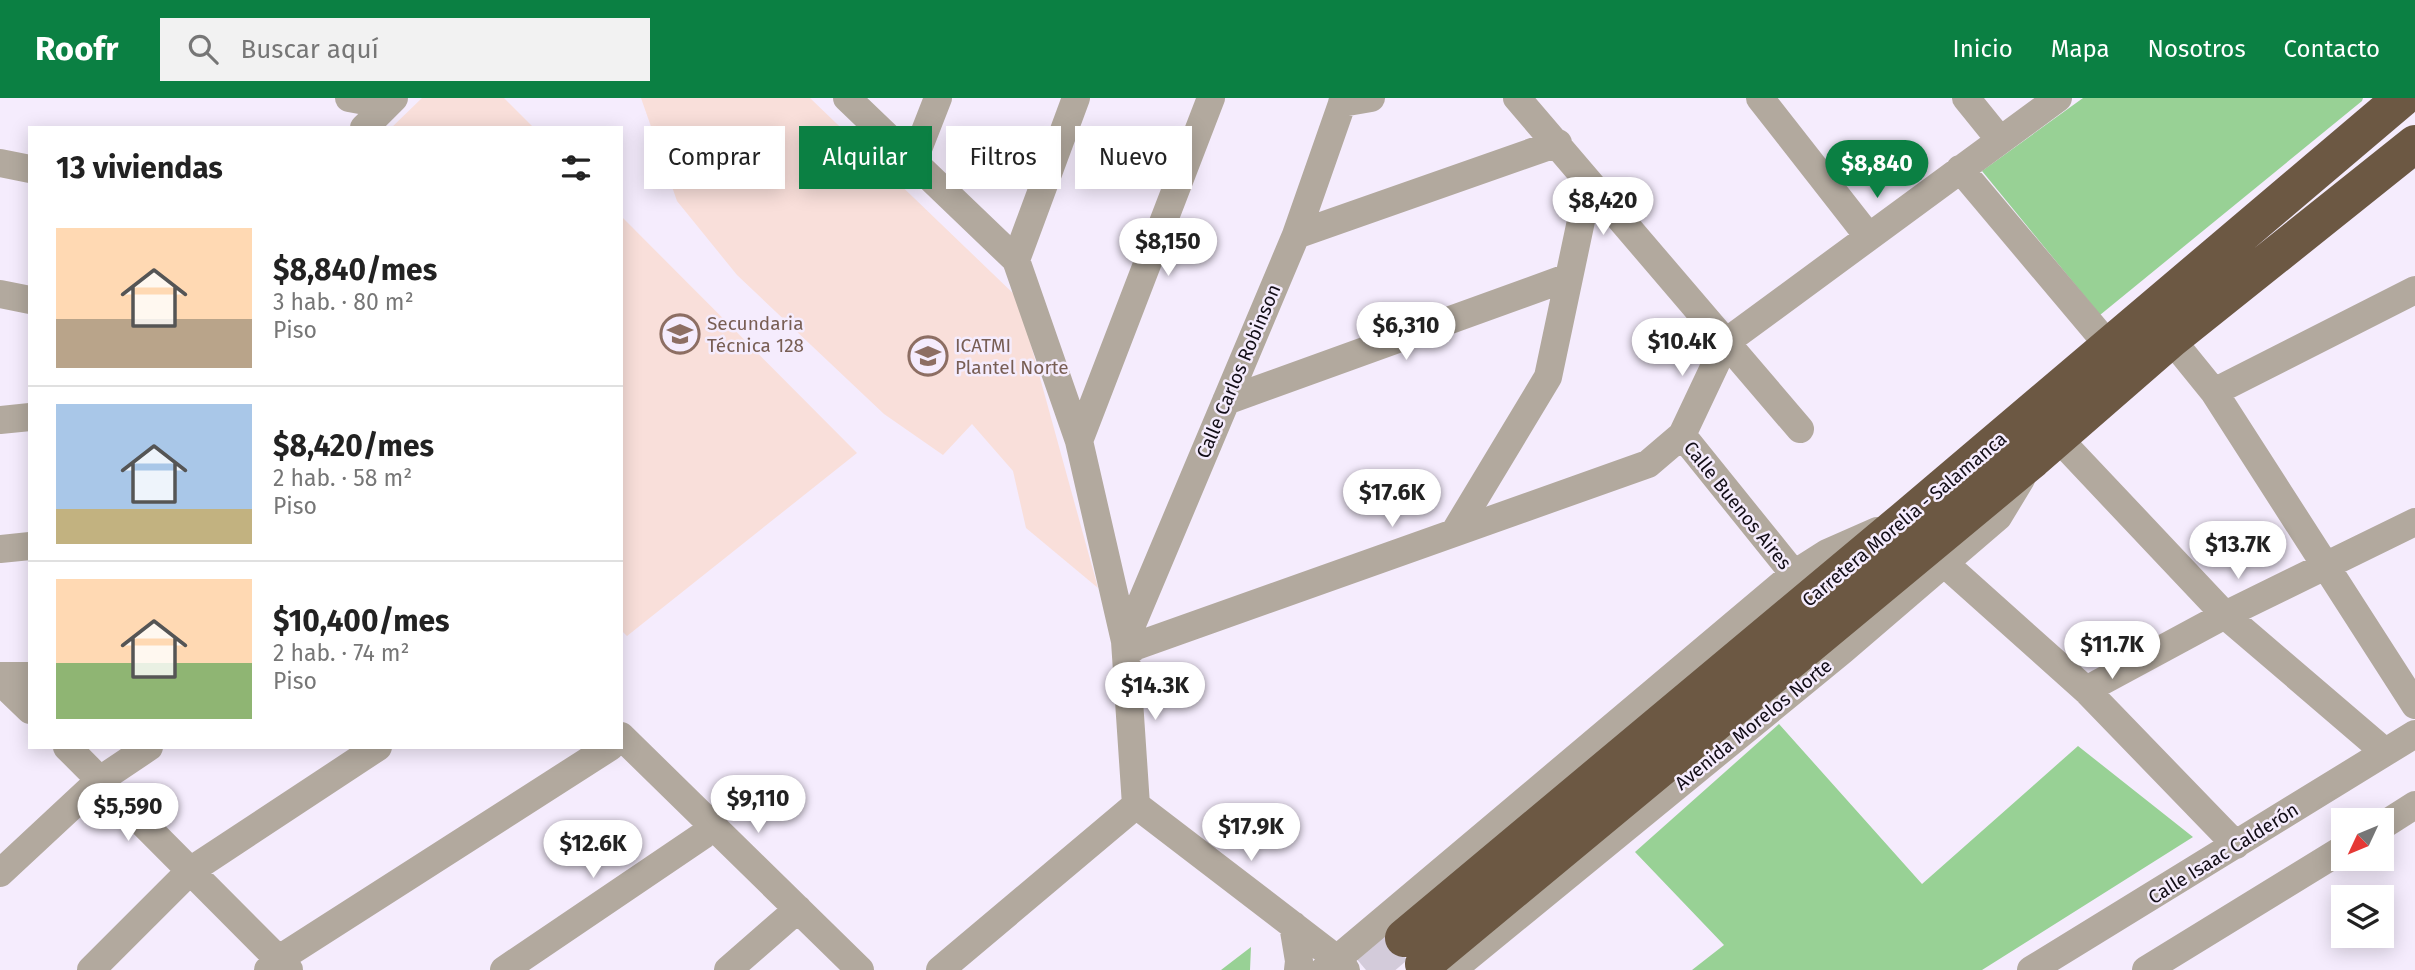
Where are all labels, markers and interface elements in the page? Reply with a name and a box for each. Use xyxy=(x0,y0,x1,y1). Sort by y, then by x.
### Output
search box xyxy=(160,18,650,81)
text: Roofr xyxy=(35,29,118,69)
icon: search xyxy=(184,30,222,68)
text: Buscar aquí xyxy=(240,34,379,65)
text: Inicio xyxy=(1953,35,2013,63)
text: Mapa xyxy=(2051,35,2110,63)
text: Nosotros xyxy=(2148,35,2246,63)
text: Contacto xyxy=(2284,35,2380,63)
chip: Comprar xyxy=(644,126,785,189)
chip: Alquilar xyxy=(799,126,932,189)
chip: Filtros xyxy=(946,126,1061,189)
chip: Nuevo xyxy=(1075,126,1192,189)
pin: $8,840 xyxy=(1820,140,1934,200)
icon: filters xyxy=(557,149,595,187)
text: $8,840 xyxy=(1841,149,1913,177)
text: 13 viviendas xyxy=(56,150,223,186)
pin: $8,420 xyxy=(1546,178,1660,237)
text: $8,420 xyxy=(1569,186,1637,214)
pin: $8,150 xyxy=(1111,218,1225,278)
text: $8,150 xyxy=(1135,227,1201,255)
text: $8,840/mes xyxy=(273,252,437,288)
icon: home xyxy=(112,256,196,340)
street label: Calle Carlos Robinson xyxy=(1191,281,1286,462)
text: 3 hab. · 80 m² xyxy=(273,288,414,316)
pin: $6,310 xyxy=(1349,302,1463,362)
text: $6,310 xyxy=(1372,311,1440,339)
place label: Secundaria Técnica 128 xyxy=(707,312,804,357)
school or university icon: Secundaria Técnica 128 xyxy=(659,313,701,355)
text: Piso xyxy=(273,316,317,344)
pin: $10.4K xyxy=(1625,318,1739,378)
text: $10.4K xyxy=(1648,327,1716,355)
place label: ICATMI Plantel Norte xyxy=(955,334,1069,379)
school or university icon: ICATMI Plantel Norte xyxy=(907,335,949,377)
street label: Carretera Morelia - Salamanca xyxy=(1798,427,2011,612)
text: $8,420/mes xyxy=(273,428,434,464)
icon: home xyxy=(112,432,196,516)
street label: Calle Buenos Aires xyxy=(1679,437,1796,574)
text: 2 hab. · 58 m² xyxy=(273,464,412,492)
pin: $17.6K xyxy=(1335,470,1449,529)
text: $17.6K xyxy=(1359,478,1425,506)
text: Piso xyxy=(273,492,317,520)
pin: $13.7K xyxy=(2181,522,2295,581)
text: $13.7K xyxy=(2205,530,2271,558)
text: $10,400/mes xyxy=(273,603,450,639)
icon: home xyxy=(112,607,196,691)
pin: $11.7K xyxy=(2055,622,2169,681)
text: $11.7K xyxy=(2080,630,2144,658)
text: 2 hab. · 74 m² xyxy=(273,639,410,667)
street label: Avenida Morelos Norte xyxy=(1670,654,1837,795)
pin: $14.3K xyxy=(1098,662,1212,722)
text: Piso xyxy=(273,667,317,695)
text: $14.3K xyxy=(1121,671,1189,699)
pin: $9,110 xyxy=(701,776,815,835)
pin: $5,590 xyxy=(71,784,185,843)
text: $9,110 xyxy=(727,784,789,812)
text: $5,590 xyxy=(93,792,163,820)
street label: Calle Isaac Calderón xyxy=(2144,798,2303,909)
pin: $17.9K xyxy=(1194,804,1308,863)
north arrow xyxy=(2331,808,2394,872)
map controls xyxy=(2331,808,2394,948)
text: $17.9K xyxy=(1218,812,1284,840)
pin: $12.6K xyxy=(536,820,650,880)
text: $12.6K xyxy=(559,829,627,857)
button: layers xyxy=(2331,885,2394,948)

